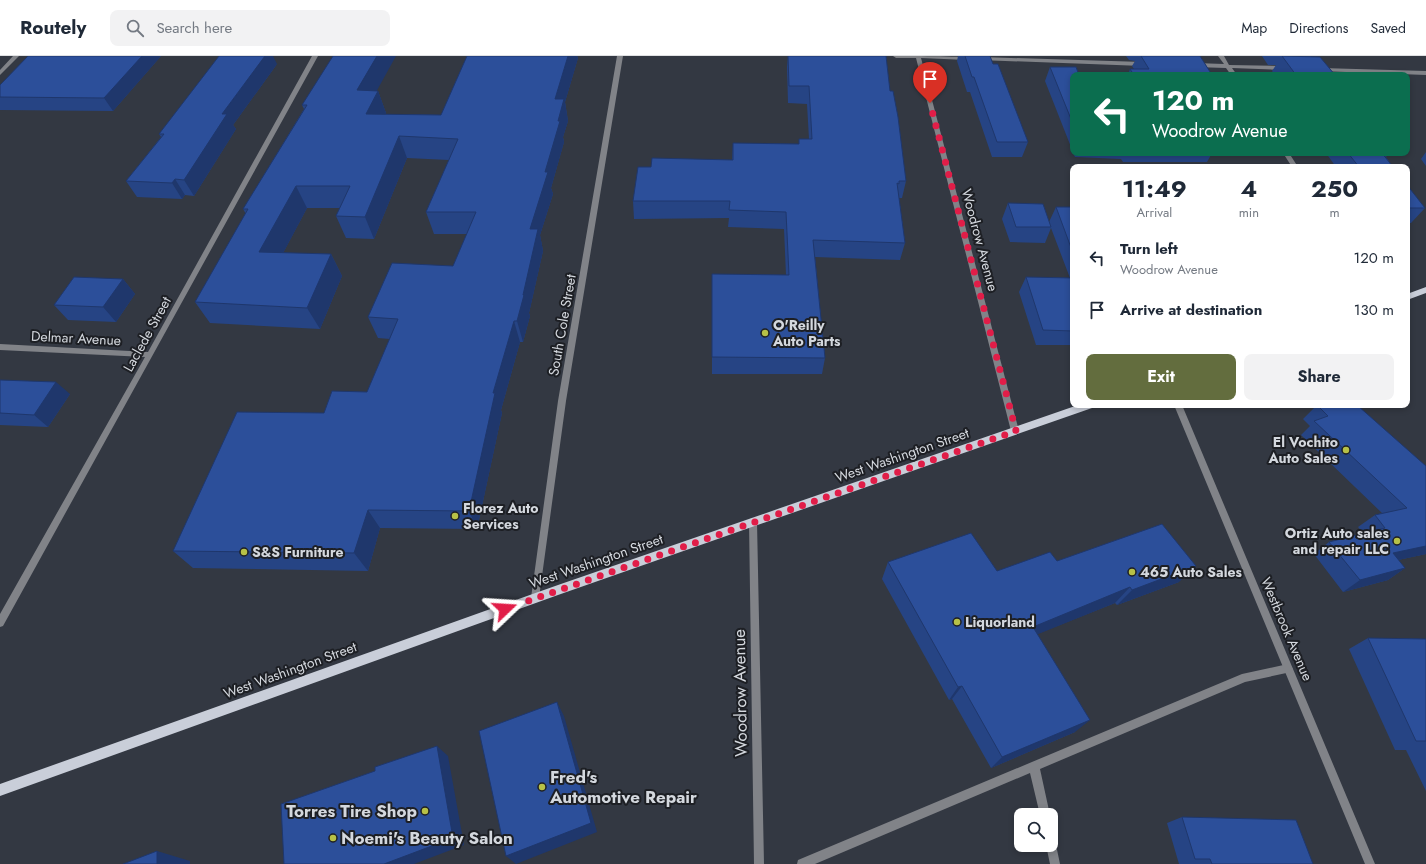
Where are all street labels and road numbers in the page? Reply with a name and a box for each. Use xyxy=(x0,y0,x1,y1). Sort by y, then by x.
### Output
street label: Woodrow Avenue xyxy=(957,187,1003,293)
street label: South Cole Street xyxy=(543,272,581,377)
street label: Laclede Street xyxy=(118,292,176,375)
street label: Delmar Avenue xyxy=(30,326,122,350)
street label: West Washington Street xyxy=(832,423,972,487)
street label: West Washington Street xyxy=(526,529,666,593)
street label: Westbrook Avenue xyxy=(1256,574,1318,684)
street label: Woodrow Avenue xyxy=(727,629,753,757)
street label: West Washington Street xyxy=(221,636,360,703)

